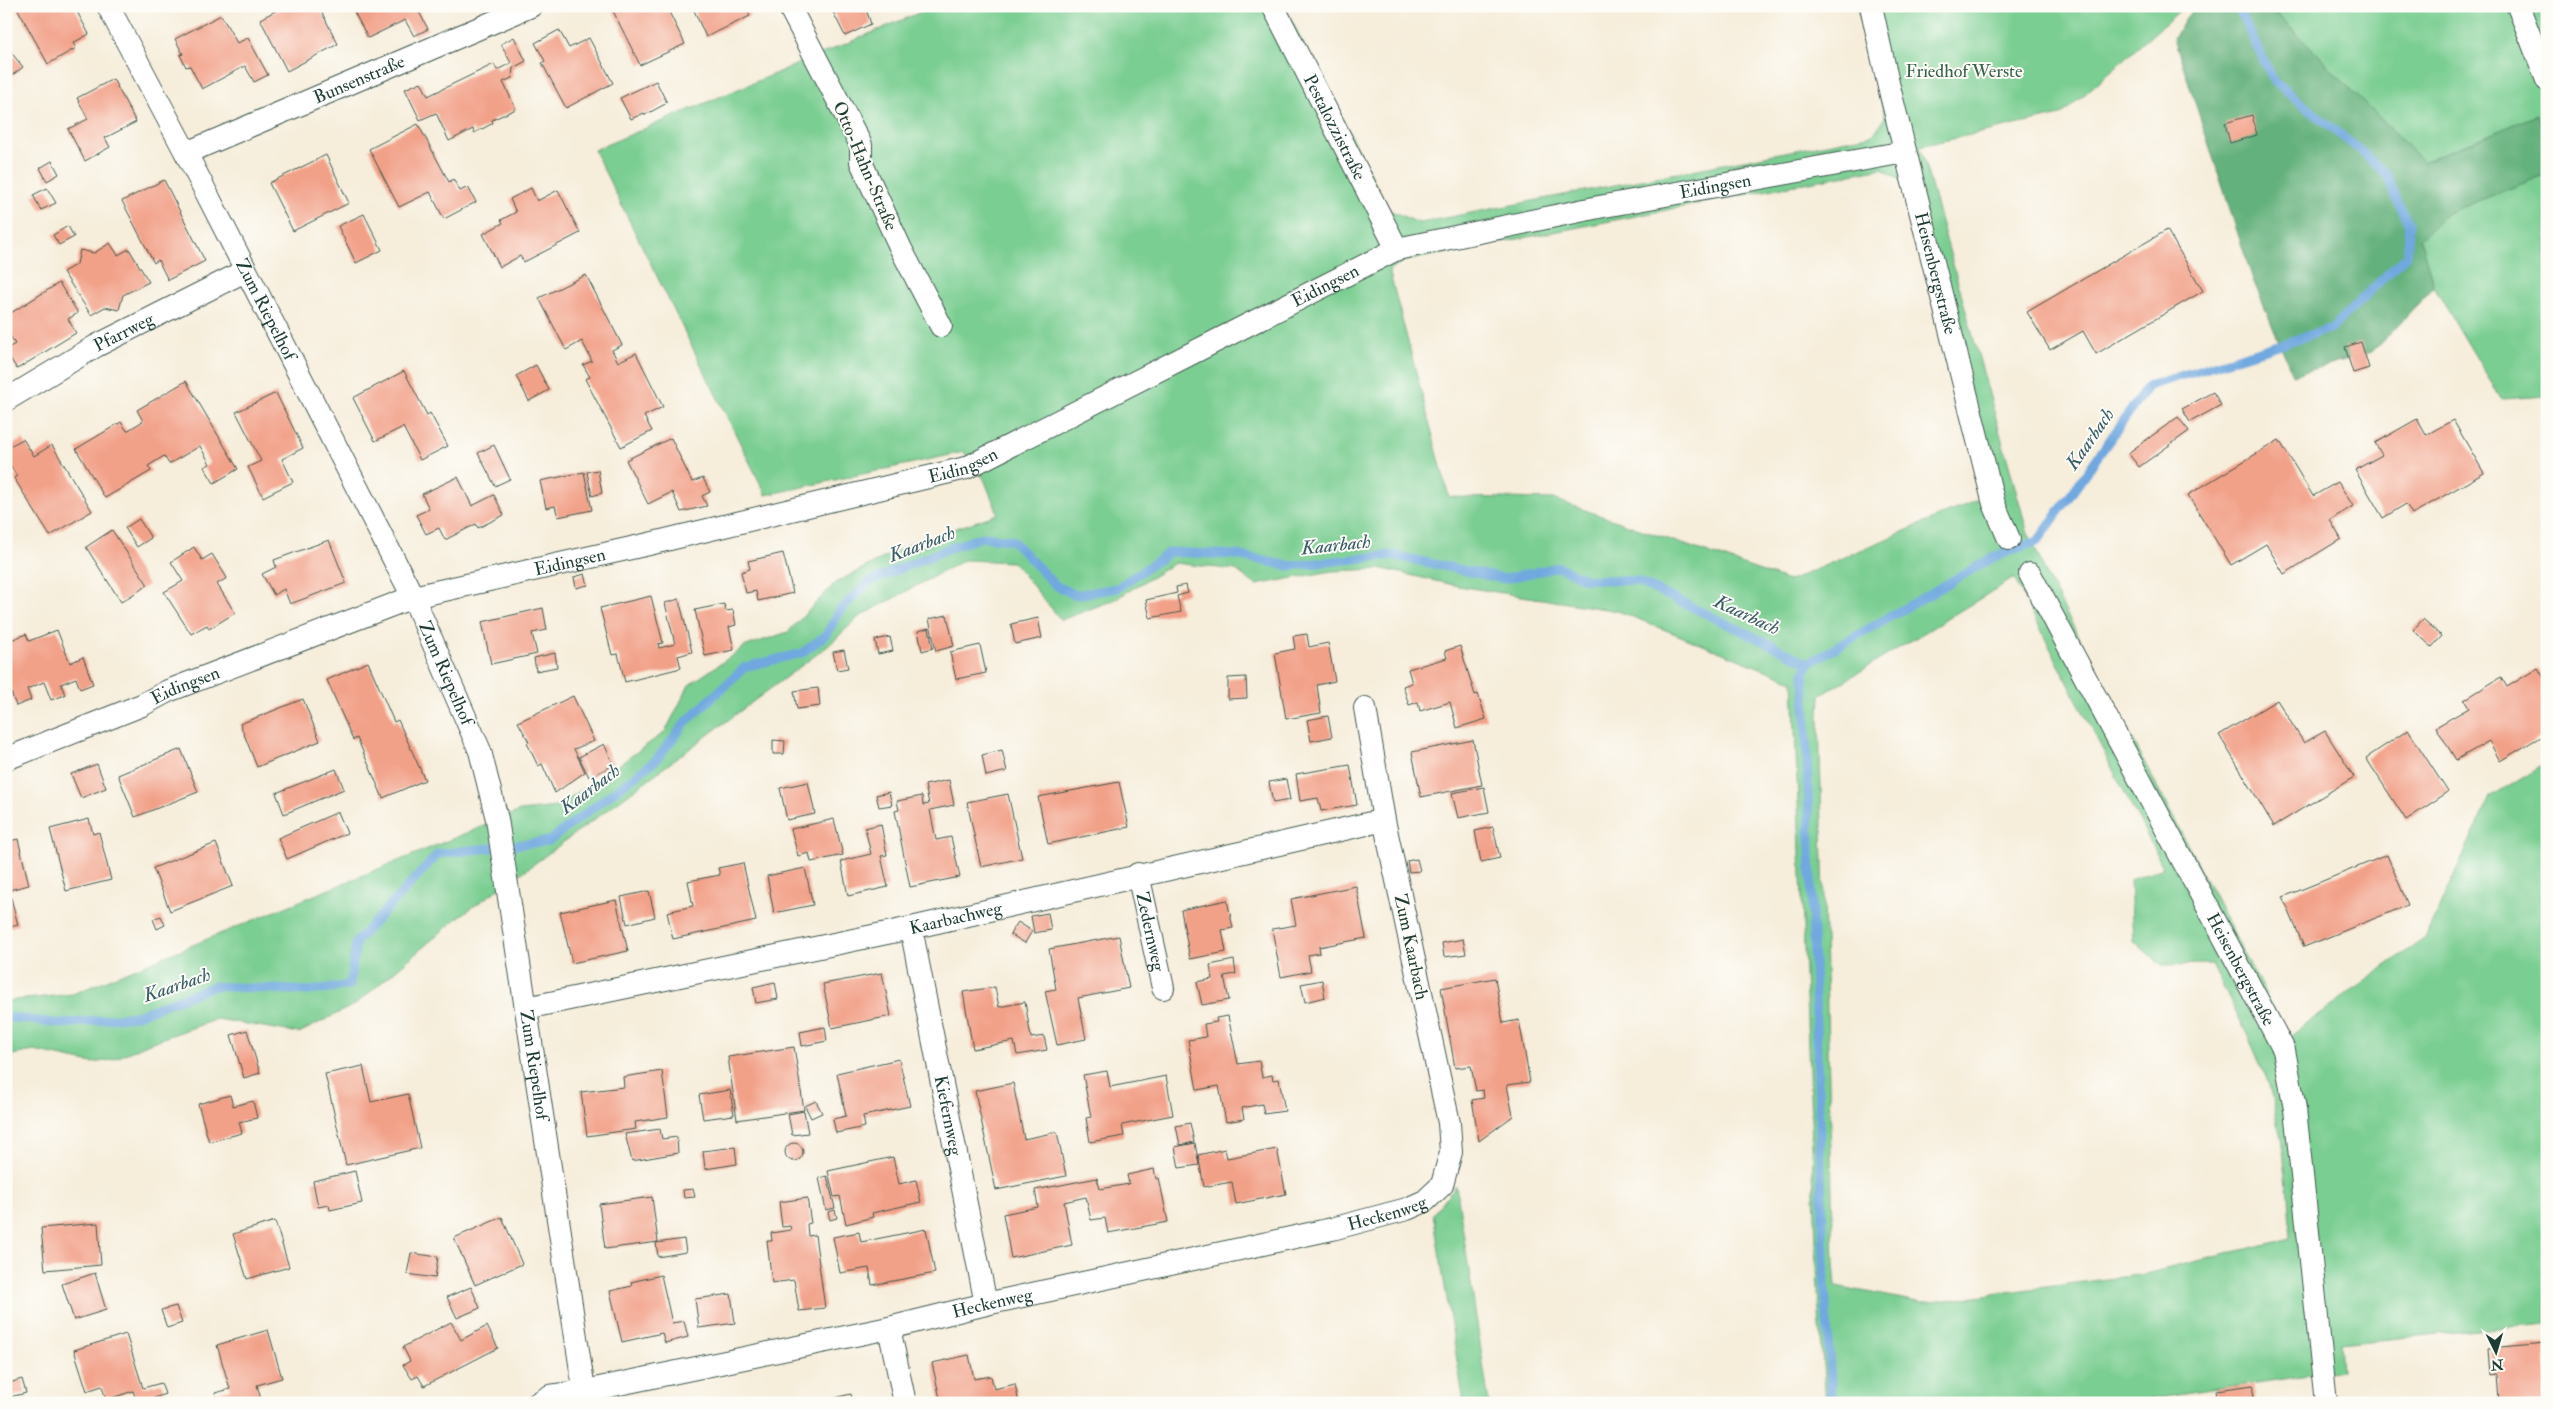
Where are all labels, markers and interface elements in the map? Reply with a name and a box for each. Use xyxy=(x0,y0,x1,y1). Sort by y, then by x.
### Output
street label: Bunsenstraße xyxy=(310,50,408,109)
park label: Friedhof Werste xyxy=(1906,60,2023,83)
street label: Pestalozzistraße xyxy=(1298,70,1372,184)
street label: Otto-Hahn-Straße xyxy=(827,98,903,235)
street label: Eidingsen xyxy=(1678,168,1753,204)
street label: Heisenbergstraße xyxy=(1909,210,1962,337)
street label: Zum Riepelhof xyxy=(230,255,303,367)
street label: Eidingsen xyxy=(1288,259,1363,312)
street label: Pfarrweg xyxy=(90,307,159,357)
water label: Kaarbach xyxy=(2060,404,2120,475)
street label: Eidingsen xyxy=(926,442,1002,488)
water label: Kaarbach xyxy=(884,520,959,568)
water label: Kaarbach xyxy=(1299,529,1372,561)
street label: Eidingsen xyxy=(532,543,608,581)
water label: Kaarbach xyxy=(1710,589,1784,641)
street label: Zum Riepelhof xyxy=(413,618,480,731)
street label: Eidingsen xyxy=(147,661,223,710)
water label: Kaarbach xyxy=(554,759,625,820)
street label: Zedernweg xyxy=(1131,890,1171,975)
street label: Zum Kaarbach xyxy=(1389,892,1434,1003)
street label: Kaarbachweg xyxy=(907,896,1005,940)
street label: Heisenbergstraße xyxy=(2201,909,2281,1030)
water label: Kaarbach xyxy=(139,962,214,1008)
street label: Zum Riepelhof xyxy=(515,1008,555,1125)
street label: Kiefernweg xyxy=(929,1073,968,1159)
street label: Heckenweg xyxy=(1345,1190,1431,1236)
street label: Heckenweg xyxy=(950,1283,1036,1323)
north arrow xyxy=(2470,1326,2520,1376)
text: N xyxy=(2490,1355,2505,1374)

